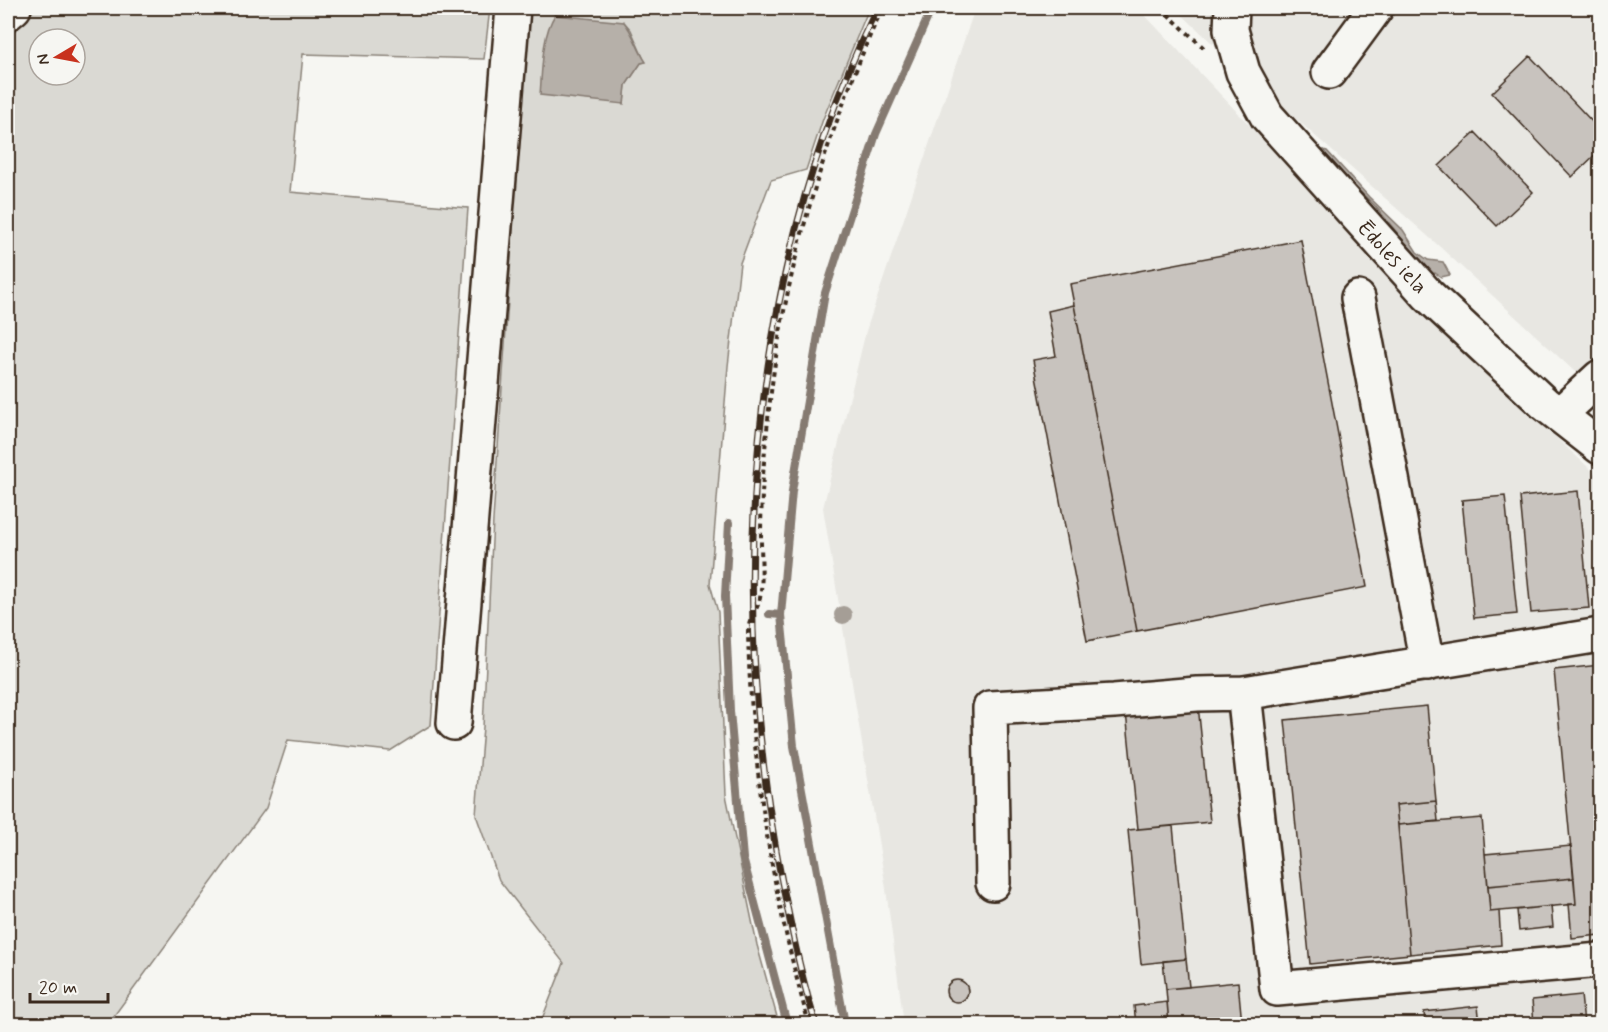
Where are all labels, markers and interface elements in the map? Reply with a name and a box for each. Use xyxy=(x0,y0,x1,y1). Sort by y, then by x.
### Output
north arrow xyxy=(27,27,87,87)
text: N xyxy=(32,52,55,66)
street label: Ēdoles iela xyxy=(1351,215,1433,300)
scale bar xyxy=(30,966,108,1004)
text: 20 m xyxy=(39,976,77,1000)

